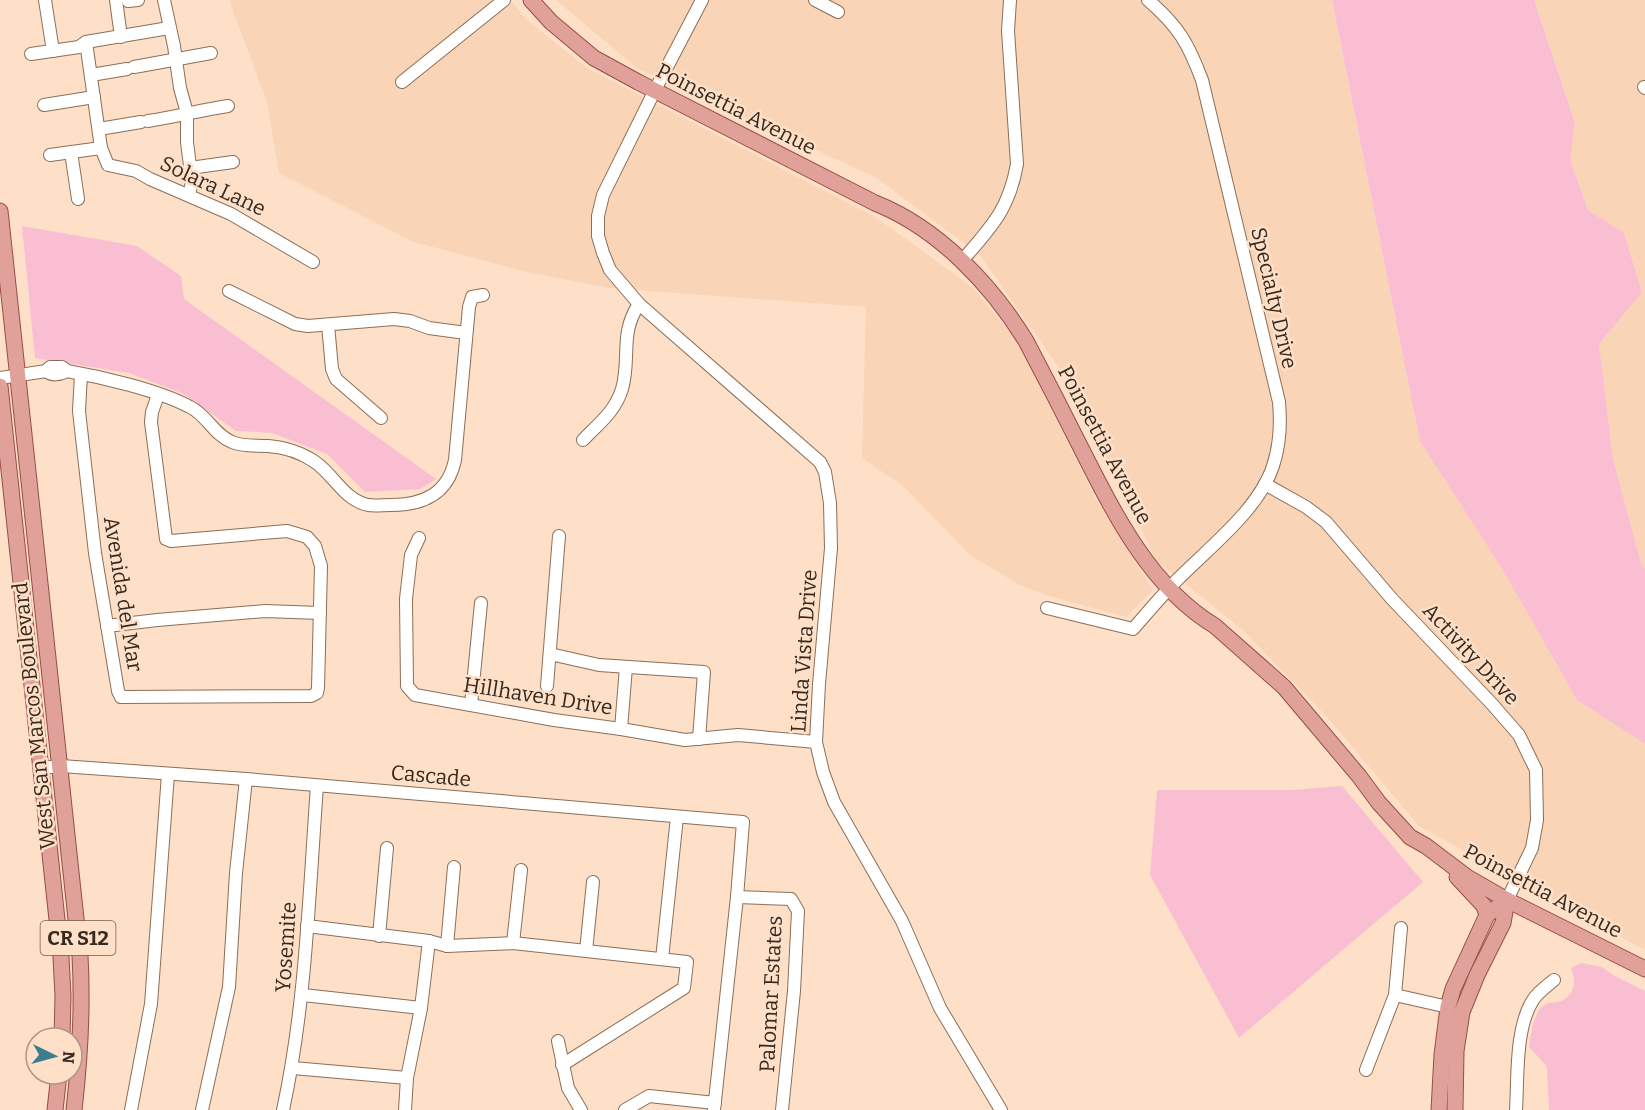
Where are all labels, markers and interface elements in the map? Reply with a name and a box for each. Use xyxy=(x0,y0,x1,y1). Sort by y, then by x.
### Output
street label: Poinsettia Avenue xyxy=(652,57,820,161)
street label: Solara Lane xyxy=(156,150,270,222)
street label: Specialty Drive xyxy=(1245,225,1303,371)
street label: Poinsettia Avenue xyxy=(1052,361,1158,529)
street label: Avenida del Mar xyxy=(98,515,148,673)
street label: Linda Vista Drive xyxy=(785,569,823,733)
street label: West San Marcos Boulevard xyxy=(7,581,61,851)
street label: Activity Drive xyxy=(1417,598,1525,710)
street label: Hillhaven Drive xyxy=(462,671,614,721)
street label: Cascade xyxy=(390,760,472,792)
street label: Poinsettia Avenue xyxy=(1459,838,1627,944)
street label: Yosemite xyxy=(270,901,302,993)
street label: Palomar Estates xyxy=(754,915,788,1073)
road number: CR S12 xyxy=(40,921,116,955)
north arrow xyxy=(24,1026,84,1086)
text: N xyxy=(58,1050,78,1064)

